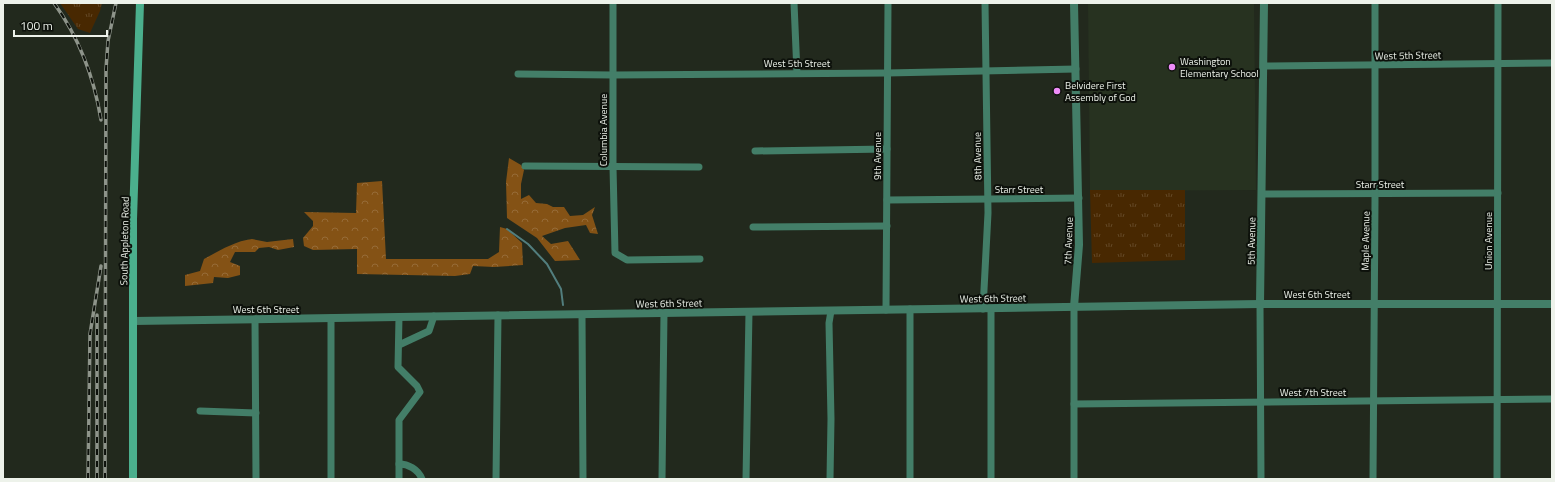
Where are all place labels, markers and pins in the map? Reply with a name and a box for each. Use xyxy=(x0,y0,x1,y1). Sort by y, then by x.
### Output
place label: Washington Elementary School xyxy=(1180,54,1259,81)
marker: Washington Elementary School xyxy=(1167,62,1177,72)
place label: Belvidere First Assembly of God xyxy=(1065,78,1136,105)
marker: Belvidere First Assembly of God xyxy=(1052,86,1062,96)

